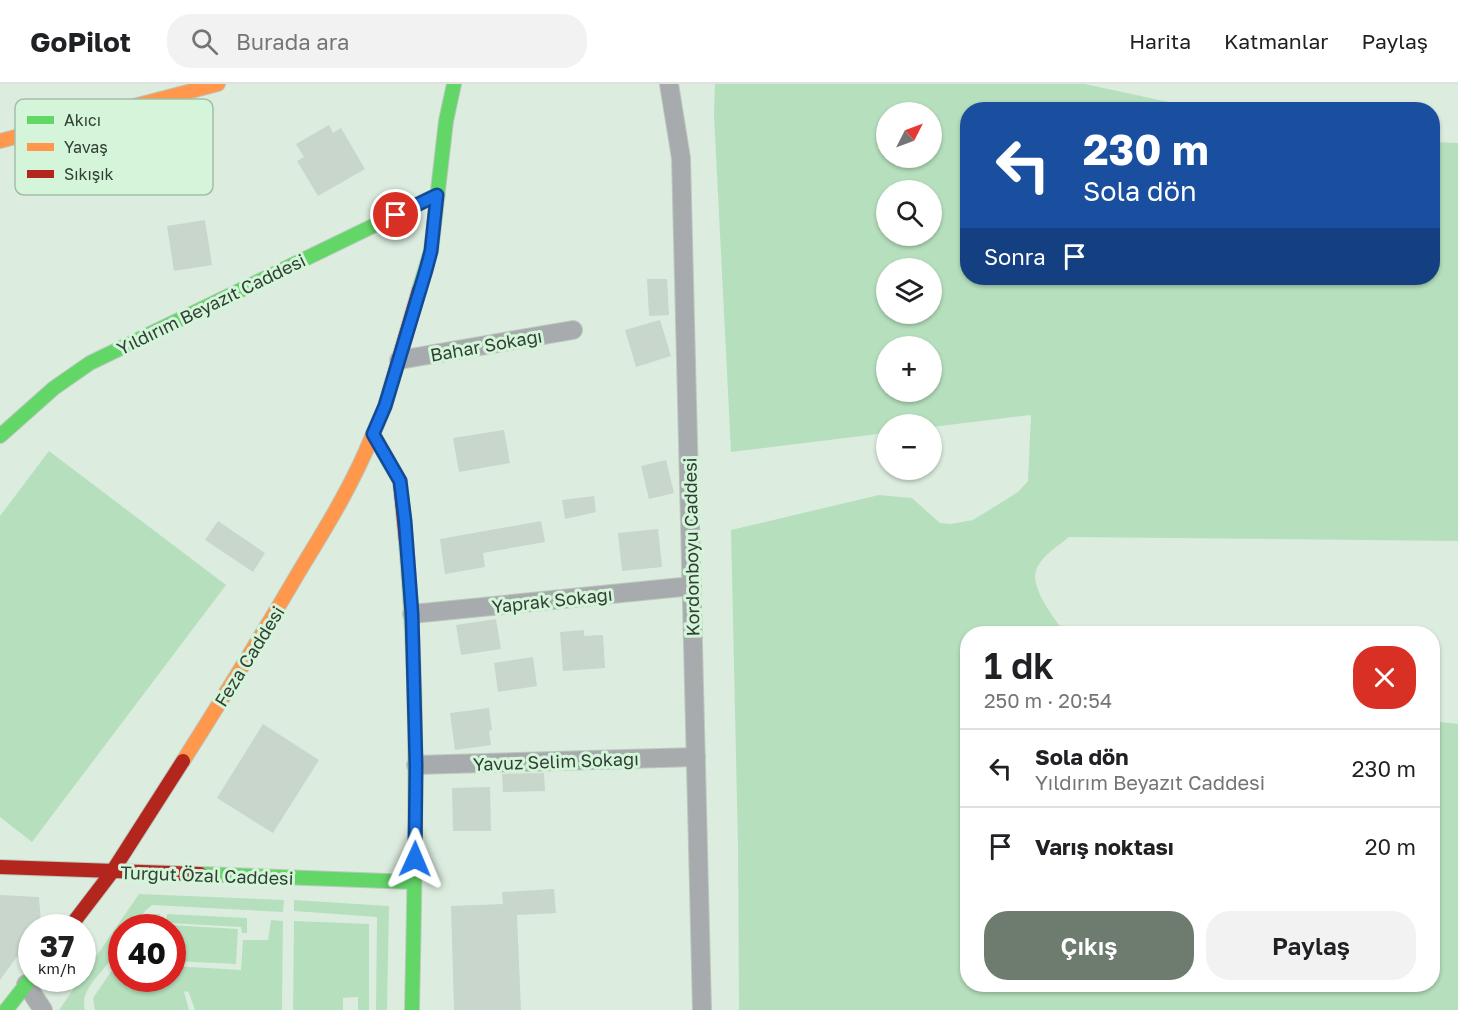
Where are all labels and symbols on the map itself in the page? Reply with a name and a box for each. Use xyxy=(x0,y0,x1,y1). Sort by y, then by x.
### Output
legend xyxy=(15,99,213,195)
north arrow xyxy=(876,102,942,168)
text: Akıcı xyxy=(64,110,101,130)
text: Yavaş xyxy=(64,137,108,157)
text: Sıkışık xyxy=(64,164,114,184)
pin xyxy=(370,189,421,240)
street label: Yıldırım Beyazıt Caddesi xyxy=(113,249,309,359)
street label: Bahar Sokağı xyxy=(428,324,544,366)
street label: Kordonboyu Caddesi xyxy=(678,457,704,637)
street label: Yaprak Sokağı xyxy=(490,583,614,617)
street label: Feza Caddesi xyxy=(209,602,289,710)
street label: Yavuz Selim Sokağı xyxy=(473,747,639,775)
position arrow xyxy=(383,827,447,891)
street label: Turgut Özal Caddesi xyxy=(120,861,294,889)
speed limit sign: 40 xyxy=(108,914,186,992)

